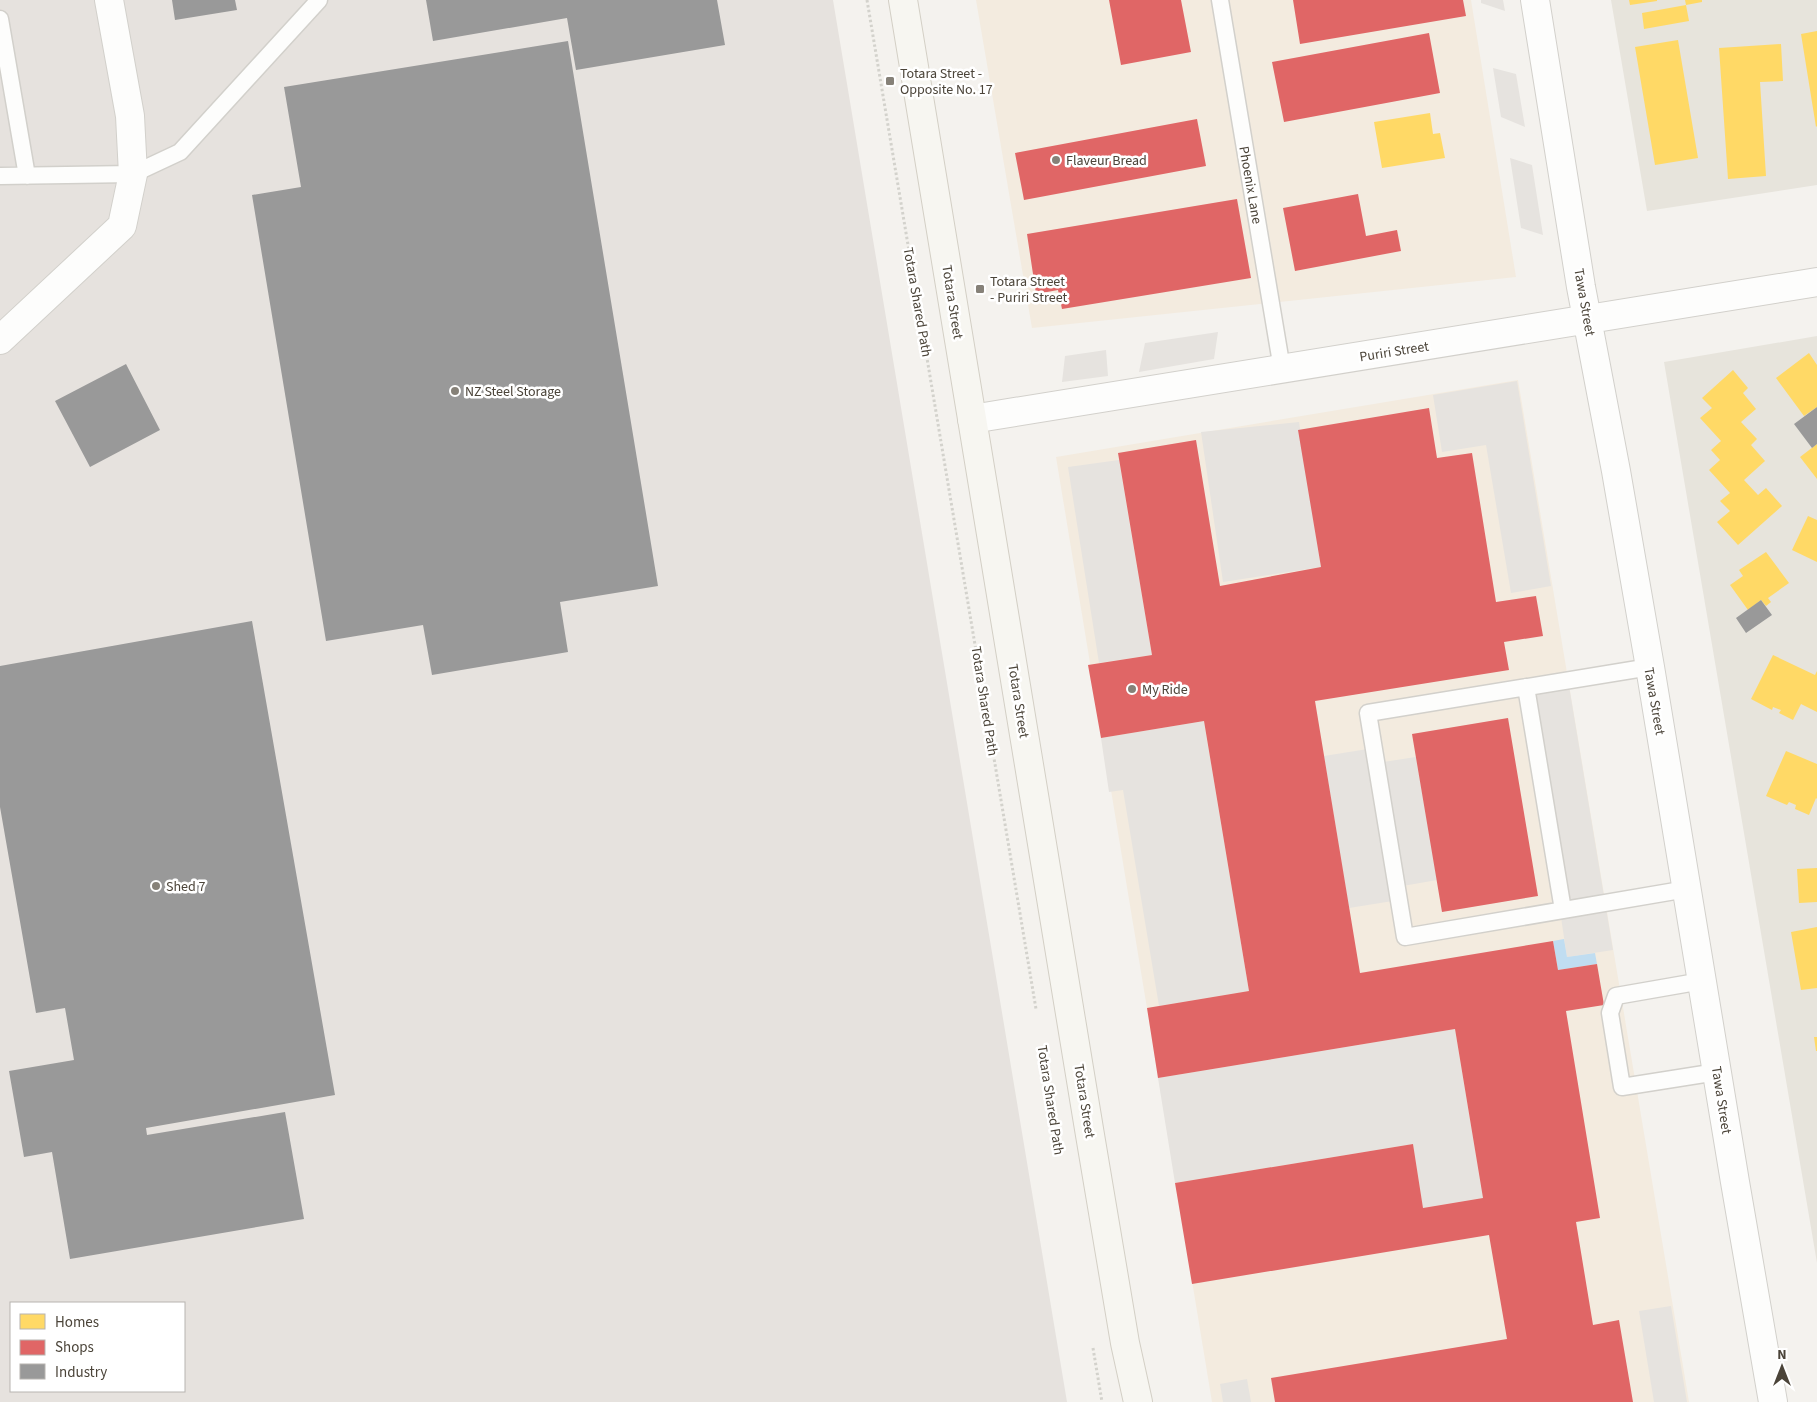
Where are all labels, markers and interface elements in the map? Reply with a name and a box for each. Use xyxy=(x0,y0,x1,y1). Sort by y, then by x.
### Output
place label: Totara Street - Opposite No. 17 xyxy=(900,64,993,100)
marker: Totara Street - Opposite No. 17 xyxy=(884,75,896,87)
street label: Phoenix Lane xyxy=(1233,145,1267,226)
place label: Flaveur Bread xyxy=(1066,151,1147,171)
marker: Flaveur Bread xyxy=(1050,154,1062,166)
street label: Totara Shared Path xyxy=(898,246,936,358)
street label: Totara Street xyxy=(936,264,968,341)
street label: Tawa Street xyxy=(1568,267,1600,338)
place label: Totara Street - Puriri Street xyxy=(990,272,1067,308)
marker: Totara Street - Puriri Street xyxy=(974,283,986,295)
street label: Puriri Street xyxy=(1358,337,1431,367)
place label: NZ Steel Storage xyxy=(465,382,561,402)
marker: NZ Steel Storage xyxy=(449,385,461,397)
street label: Totara Shared Path xyxy=(965,645,1003,757)
street label: Totara Street xyxy=(1002,663,1034,740)
street label: Tawa Street xyxy=(1638,666,1670,737)
place label: My Ride xyxy=(1142,680,1188,700)
marker: My Ride xyxy=(1126,683,1138,695)
place label: Shed 7 xyxy=(166,877,206,897)
marker: Shed 7 xyxy=(150,880,162,892)
street label: Totara Shared Path xyxy=(1031,1044,1069,1156)
street label: Totara Street xyxy=(1068,1063,1100,1140)
street label: Tawa Street xyxy=(1706,1065,1736,1136)
legend xyxy=(10,1302,185,1392)
text: Homes xyxy=(55,1312,99,1333)
text: Shops xyxy=(55,1337,94,1358)
north arrow xyxy=(1757,1342,1807,1392)
text: N xyxy=(1777,1345,1787,1365)
text: Industry xyxy=(55,1362,107,1383)

